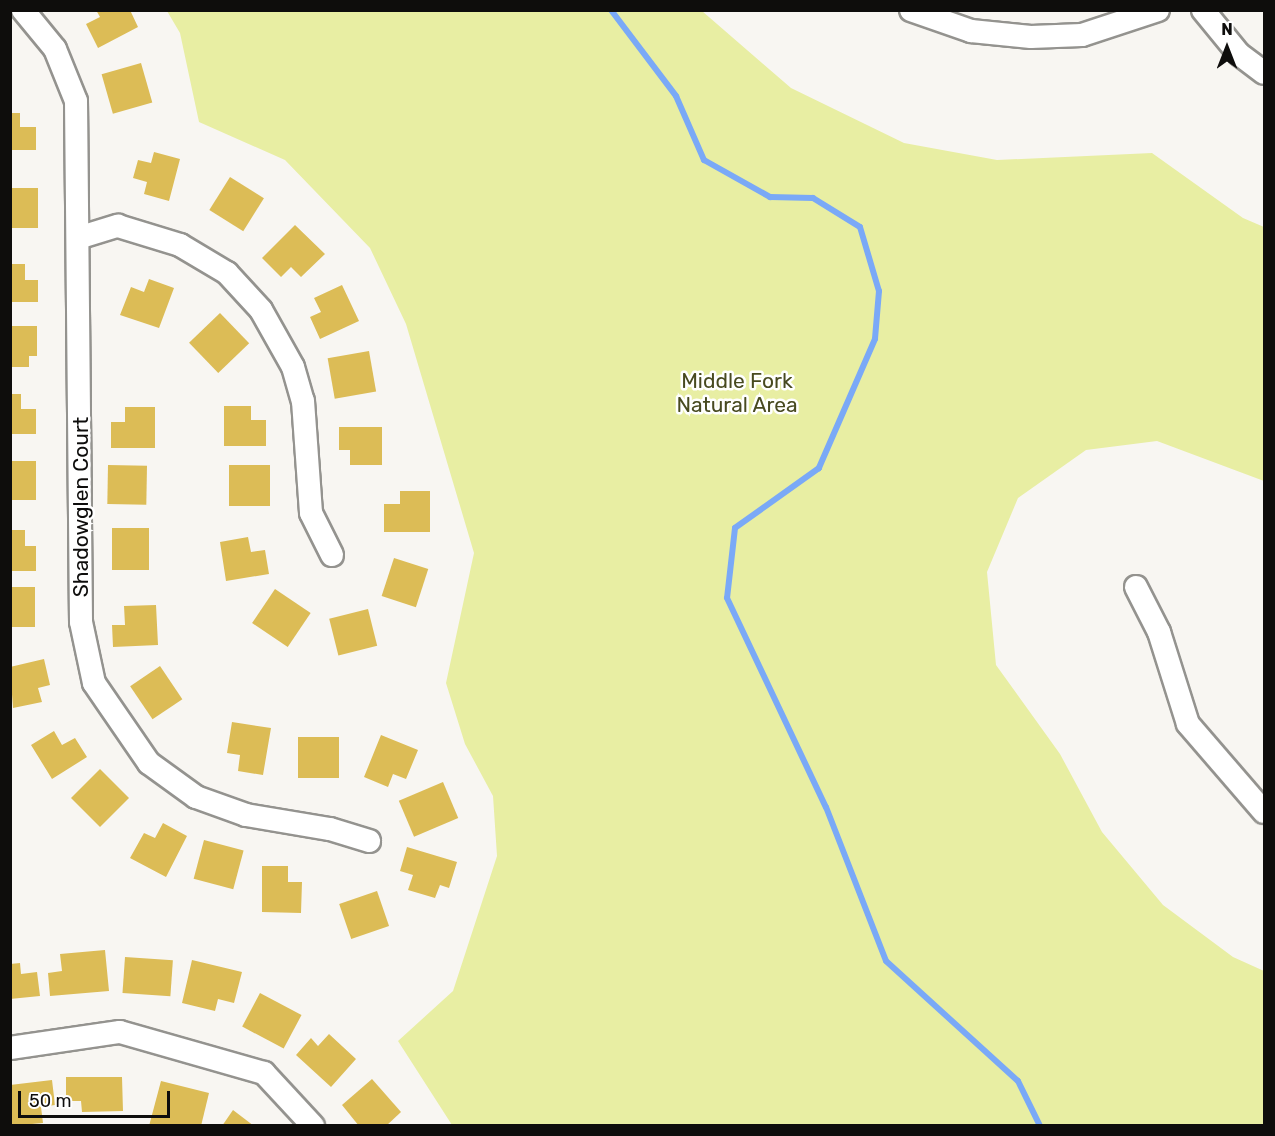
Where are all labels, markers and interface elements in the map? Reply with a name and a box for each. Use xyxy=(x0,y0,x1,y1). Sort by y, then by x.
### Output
north arrow xyxy=(1197,18,1257,78)
text: N xyxy=(1221,20,1233,39)
park label: Middle Fork Natural Area xyxy=(676,368,798,418)
street label: Shadowglen Court xyxy=(68,417,94,597)
scale bar xyxy=(21,1079,172,1117)
text: 50 m xyxy=(29,1090,72,1112)

